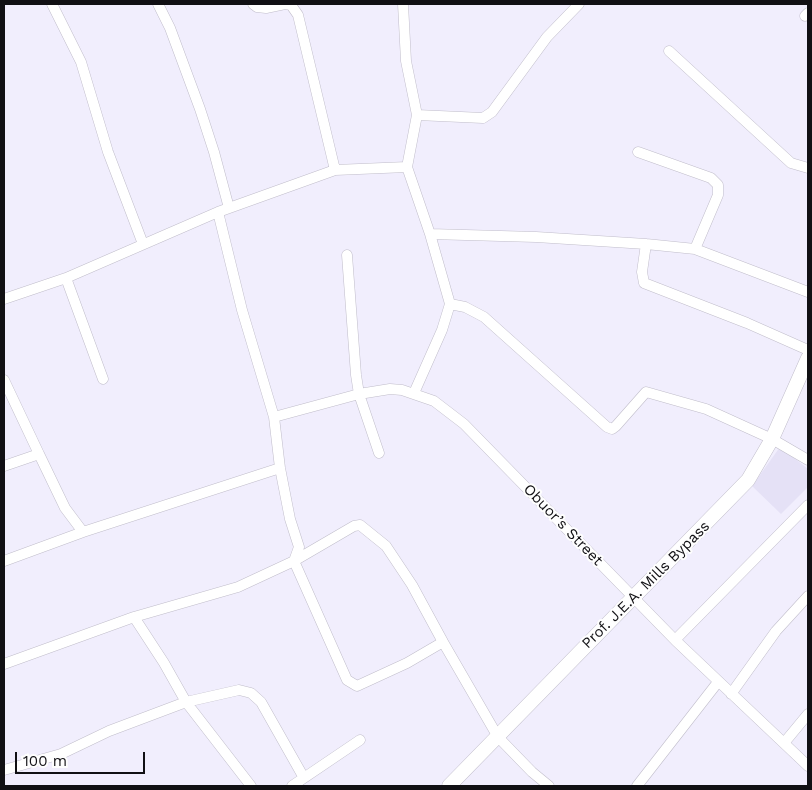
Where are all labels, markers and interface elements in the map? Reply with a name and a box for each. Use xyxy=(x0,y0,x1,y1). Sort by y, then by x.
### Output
street label: Obuor’s Street xyxy=(520,480,606,570)
street label: Prof. J.E.A. Mills Bypass xyxy=(578,517,714,653)
scale bar xyxy=(18,742,148,774)
text: 100 m xyxy=(23,752,67,770)

